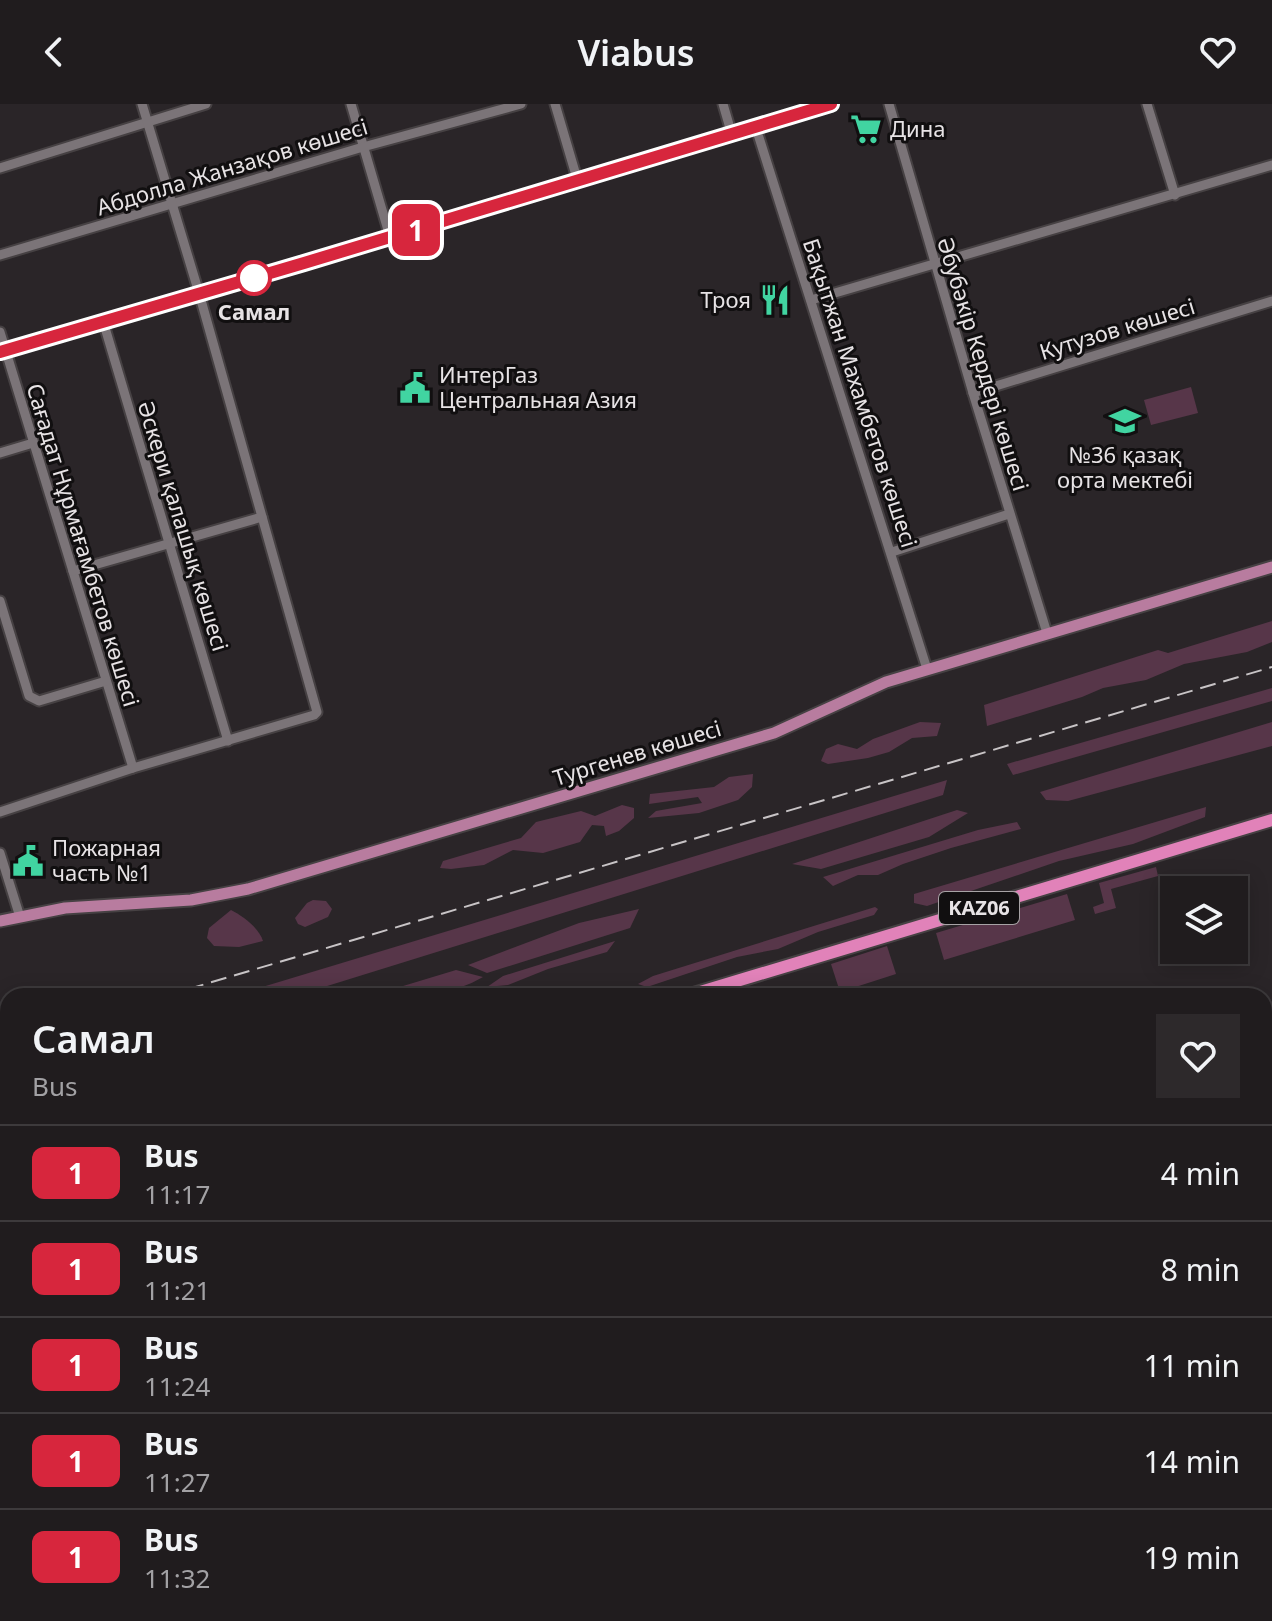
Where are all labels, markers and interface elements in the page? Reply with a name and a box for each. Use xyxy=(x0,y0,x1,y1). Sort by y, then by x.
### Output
text: Viabus xyxy=(577,28,695,77)
icon: back xyxy=(32,30,76,74)
icon: heart xyxy=(1196,30,1240,74)
street label: Абдолла Жанзақов көшесі xyxy=(93,110,371,222)
supermarket icon: Дина xyxy=(849,112,883,146)
place label: Дина xyxy=(890,113,945,143)
line badge: 1 xyxy=(390,204,442,256)
text: 1 xyxy=(408,211,424,249)
street label: Әбубәкір Кердері көшесі xyxy=(931,233,1037,494)
street label: Бақытжан Махамбетов көшесі xyxy=(797,234,925,551)
marker: Самал xyxy=(237,261,271,295)
restaurant icon: Троя xyxy=(758,283,792,317)
place label: Троя xyxy=(701,284,751,314)
street label: Кутузов көшесі xyxy=(1035,290,1198,366)
place label: Самал xyxy=(218,296,290,326)
place label: ИнтерГаз Центральная Азия xyxy=(439,359,637,414)
public building icon: ИнтерГаз Центральная Азия xyxy=(398,371,432,405)
street label: Сағадат Нұрмағамбетов көшесі xyxy=(20,379,147,710)
street label: Әскери қалашық көшесі xyxy=(132,397,236,654)
school or university icon: №36 қазақ орта мектебі xyxy=(1108,404,1142,438)
place label: №36 қазақ орта мектебі xyxy=(1057,439,1193,494)
street label: Тургенев көшесі xyxy=(549,712,725,792)
place label: Пожарная часть №1 xyxy=(52,832,161,887)
public building icon: Пожарная часть №1 xyxy=(11,844,45,878)
map controls xyxy=(1160,876,1248,964)
button: layers xyxy=(1160,876,1248,964)
road number: KАZ06 xyxy=(939,892,1019,924)
text: Самал xyxy=(32,1012,155,1064)
button: heart xyxy=(1156,1014,1240,1098)
text: Bus xyxy=(32,1068,77,1104)
text: Bus xyxy=(144,1135,199,1176)
text: 4 min xyxy=(1161,1153,1240,1194)
text: 1 xyxy=(68,1154,84,1192)
text: 11:17 xyxy=(144,1176,210,1212)
text: Bus xyxy=(144,1231,199,1272)
text: 8 min xyxy=(1161,1249,1240,1290)
text: 1 xyxy=(68,1250,84,1288)
text: 11:21 xyxy=(144,1272,210,1308)
text: Bus xyxy=(144,1327,199,1368)
text: 11 min xyxy=(1144,1345,1240,1386)
text: 1 xyxy=(68,1346,84,1384)
text: 11:24 xyxy=(144,1368,210,1404)
text: Bus xyxy=(144,1423,199,1464)
text: 14 min xyxy=(1144,1441,1240,1482)
text: 1 xyxy=(68,1442,84,1480)
text: 11:27 xyxy=(144,1464,210,1500)
text: Bus xyxy=(144,1519,199,1560)
text: 19 min xyxy=(1144,1537,1240,1578)
text: 1 xyxy=(68,1538,84,1576)
text: 11:32 xyxy=(144,1560,210,1596)

